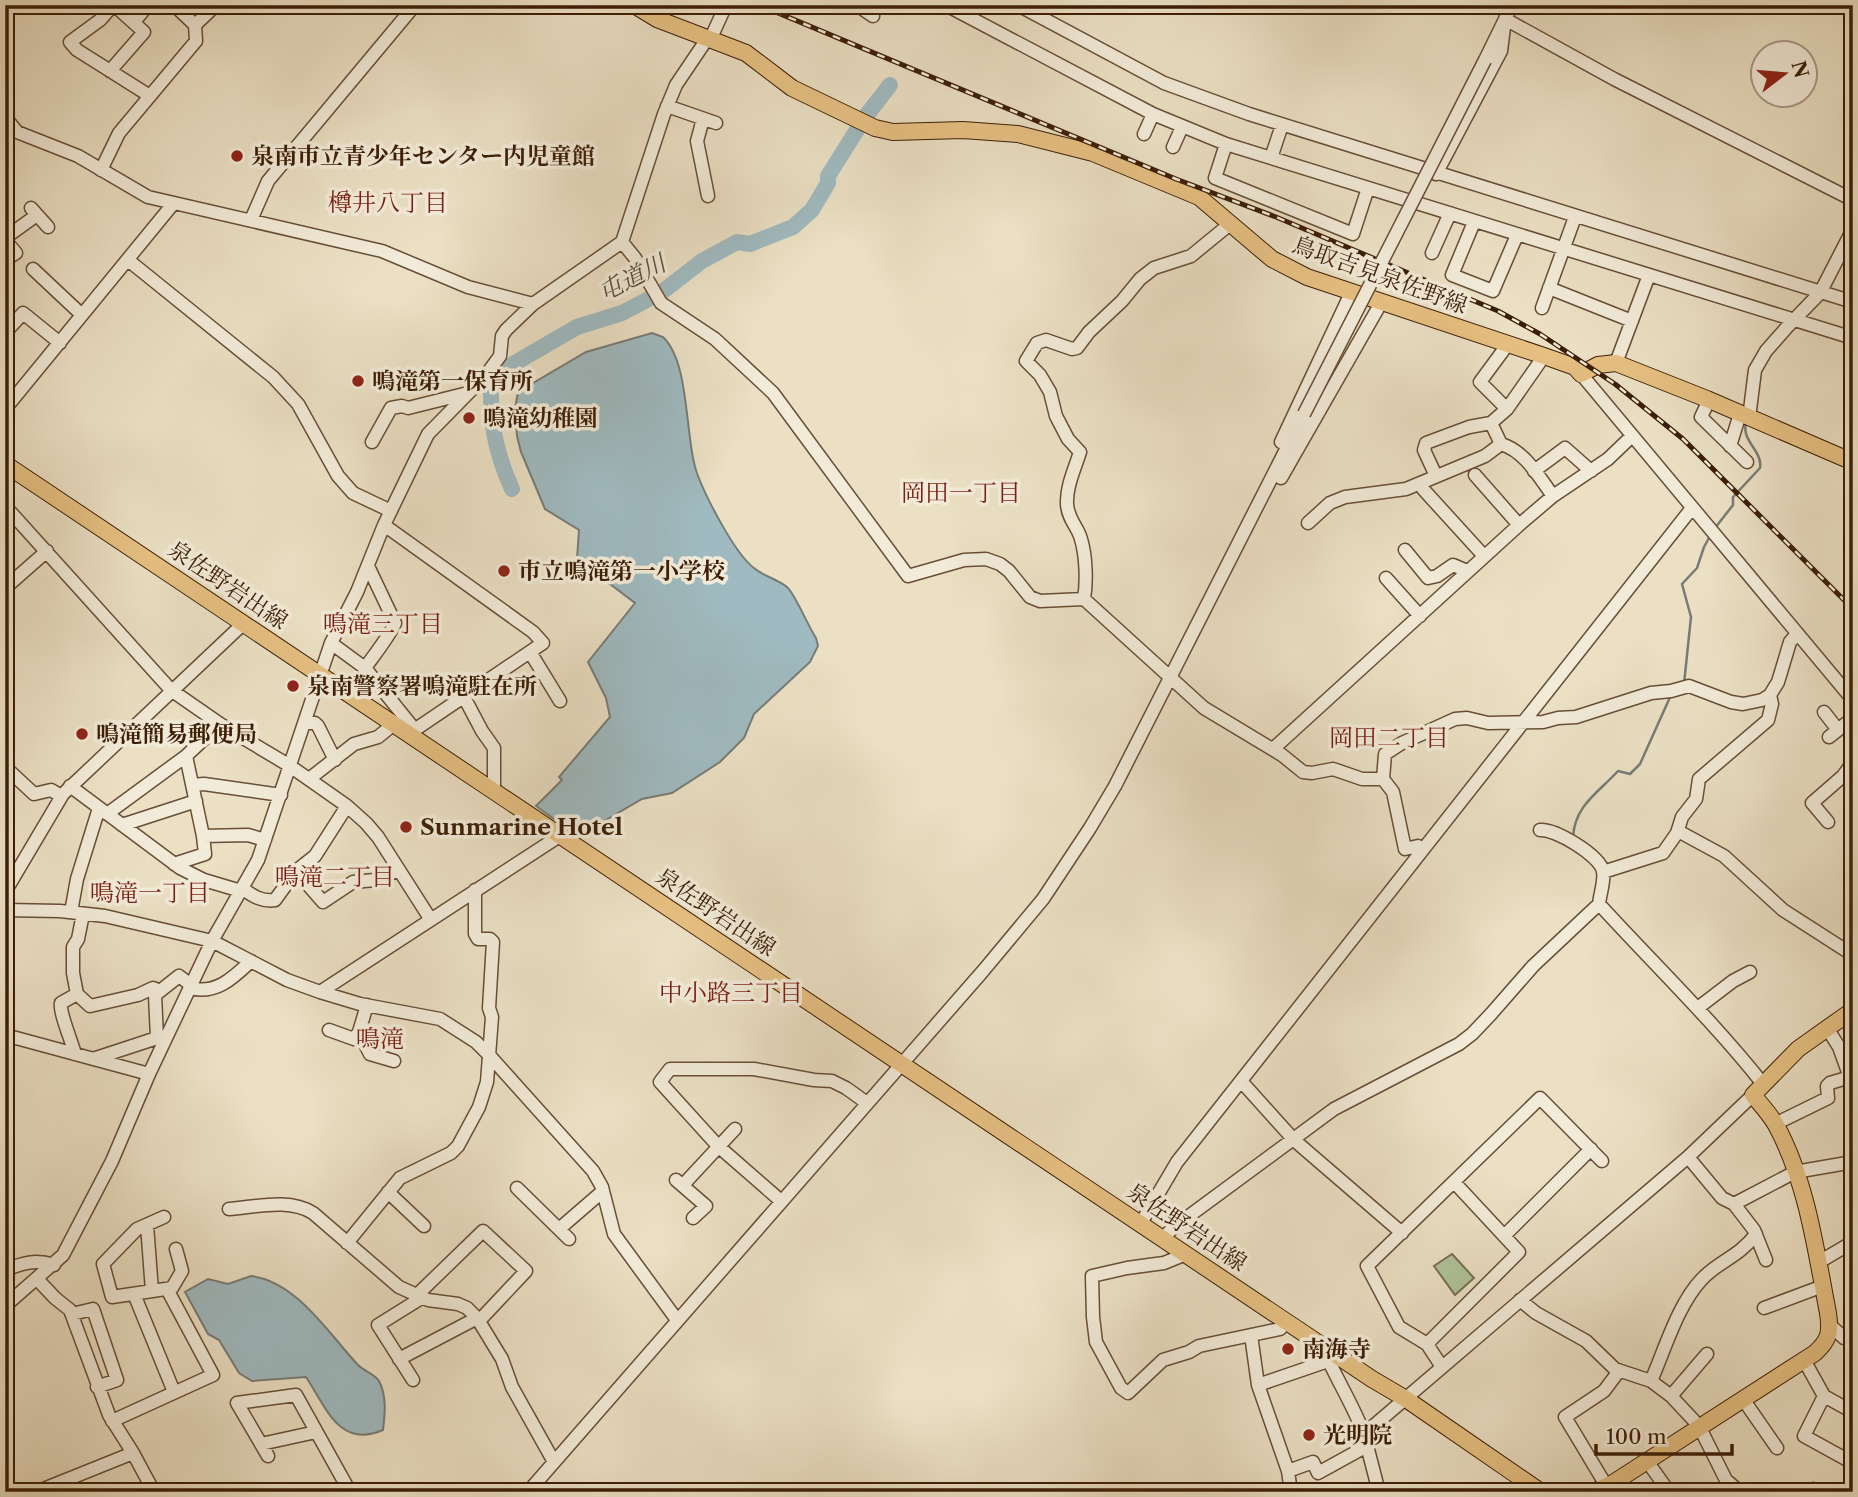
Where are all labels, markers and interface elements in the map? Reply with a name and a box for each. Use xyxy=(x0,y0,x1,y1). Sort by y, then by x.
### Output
north arrow xyxy=(1750,38,1820,108)
text: N xyxy=(1787,58,1813,81)
place label: 泉南市立青少年センター内児童館 xyxy=(251,142,595,170)
marker: 泉南市立青少年センター内児童館 xyxy=(229,148,245,164)
district label: 樽井八丁目 xyxy=(328,188,448,217)
street label: 鳥取吉見泉佐野線 xyxy=(1289,230,1471,320)
water label: 屯道川 xyxy=(593,247,673,307)
place label: 鳴滝第一保育所 xyxy=(372,367,533,395)
marker: 鳴滝第一保育所 xyxy=(350,373,366,389)
place label: 鳴滝幼稚園 xyxy=(483,404,598,432)
marker: 鳴滝幼稚園 xyxy=(461,410,477,426)
district label: 岡田一丁目 xyxy=(901,478,1021,507)
street label: 泉佐野岩出線 xyxy=(163,535,293,635)
place label: 市立鳴滝第一小学校 xyxy=(518,557,725,585)
marker: 市立鳴滝第一小学校 xyxy=(496,563,512,579)
district label: 鳴滝三丁目 xyxy=(323,609,443,638)
place label: 泉南警察署鳴滝駐在所 xyxy=(307,672,537,700)
marker: 泉南警察署鳴滝駐在所 xyxy=(285,678,301,694)
place label: 鳴滝簡易郵便局 xyxy=(96,720,257,748)
district label: 岡田二丁目 xyxy=(1329,723,1449,752)
marker: 鳴滝簡易郵便局 xyxy=(74,726,90,742)
place label: Sunmarine Hotel xyxy=(420,813,623,841)
marker: Sunmarine Hotel xyxy=(398,819,414,835)
district label: 鳴滝二丁目 xyxy=(275,862,395,891)
street label: 泉佐野岩出線 xyxy=(651,862,781,962)
district label: 鳴滝一丁目 xyxy=(90,878,210,907)
district label: 中小路三丁目 xyxy=(659,978,803,1007)
district label: 鳴滝 xyxy=(356,1024,404,1053)
street label: 泉佐野岩出線 xyxy=(1122,1177,1252,1277)
place label: 南海寺 xyxy=(1302,1335,1371,1363)
marker: 南海寺 xyxy=(1280,1341,1296,1357)
scale bar xyxy=(1596,1413,1732,1457)
place label: 光明院 xyxy=(1323,1421,1392,1449)
text: 100 m xyxy=(1606,1424,1667,1449)
marker: 光明院 xyxy=(1301,1427,1317,1443)

